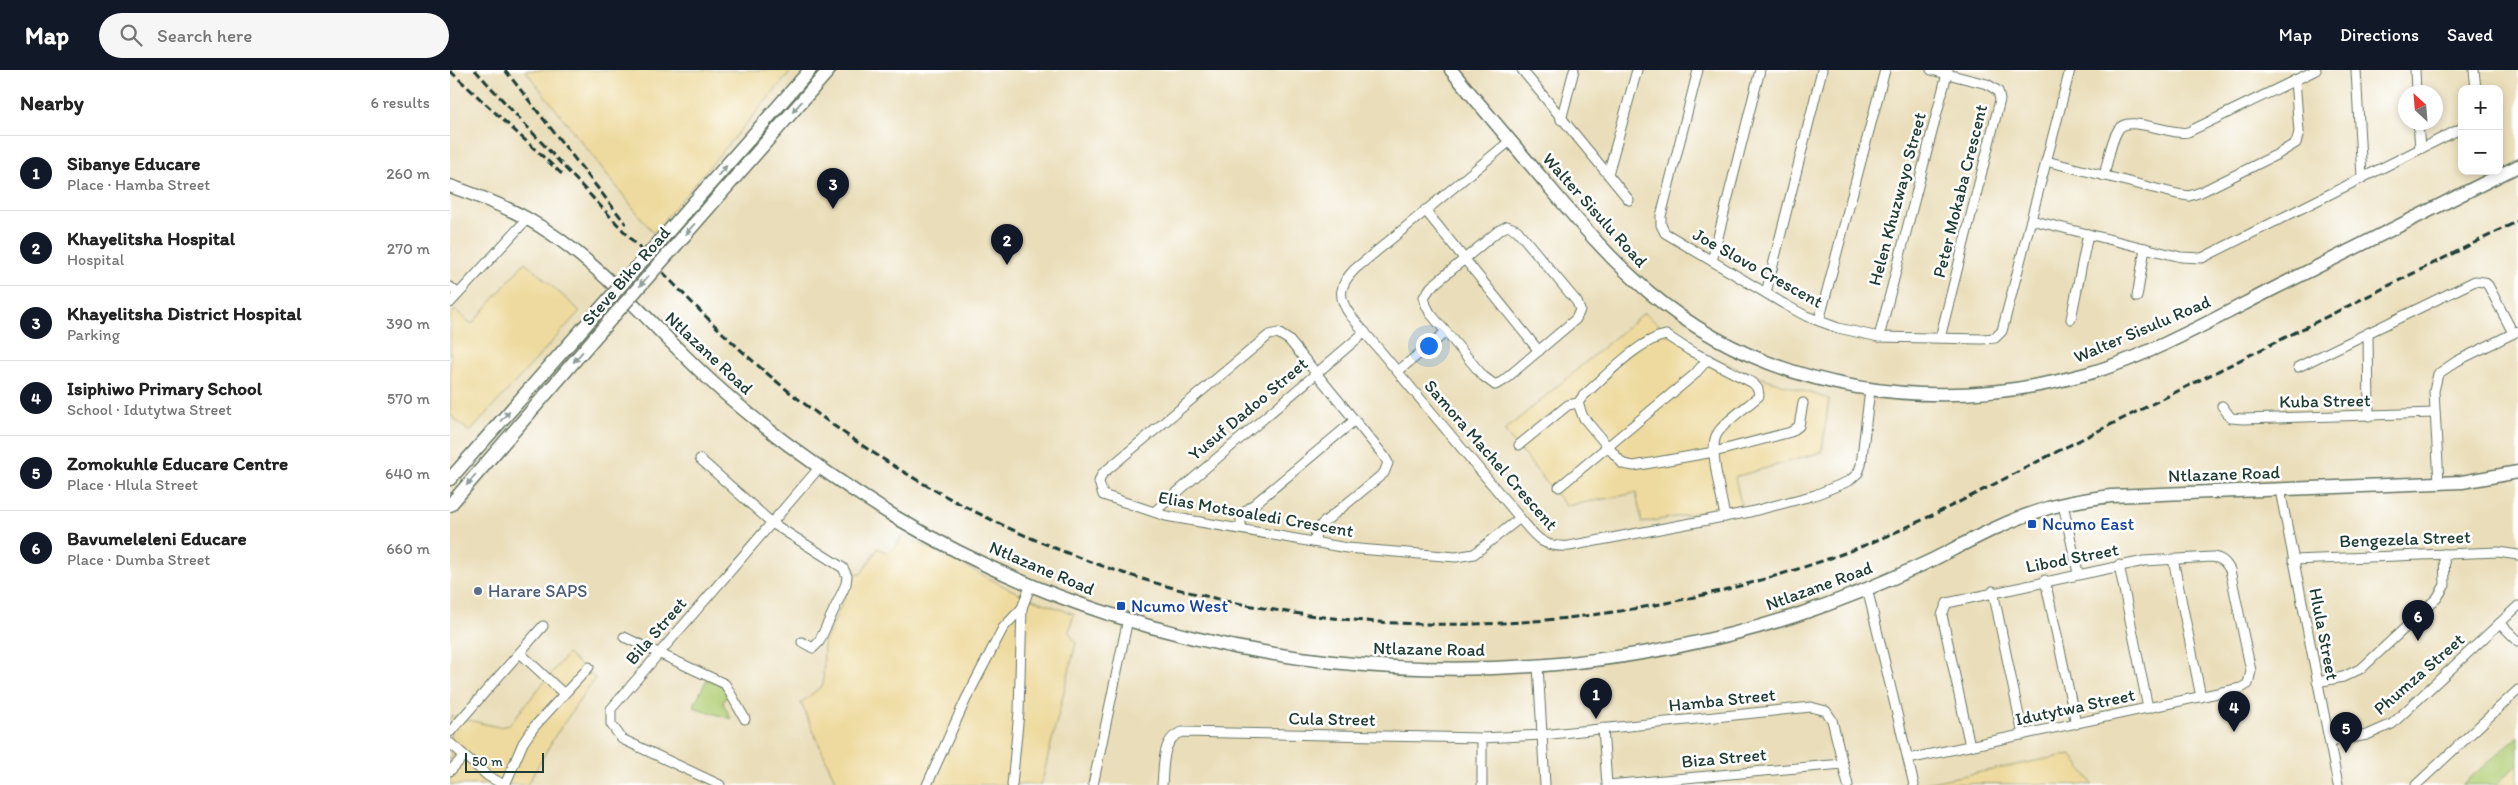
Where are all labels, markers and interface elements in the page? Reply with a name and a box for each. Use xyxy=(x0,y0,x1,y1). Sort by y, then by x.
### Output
search box xyxy=(99,13,449,58)
text: Map xyxy=(25,21,69,50)
icon: search xyxy=(117,21,145,49)
text: Search here xyxy=(157,24,252,47)
text: Map xyxy=(2279,24,2312,46)
text: Directions xyxy=(2340,24,2419,46)
text: Saved xyxy=(2447,24,2493,46)
north arrow xyxy=(2398,85,2443,130)
map controls xyxy=(2458,85,2503,175)
button: + xyxy=(2458,85,2503,130)
text: Nearby xyxy=(20,90,84,115)
text: 6 results xyxy=(370,93,430,112)
one-way arrow xyxy=(791,100,802,113)
street label: Peter Mokaba Crescent xyxy=(1928,102,1992,280)
street label: Helen Khuzwayo Street xyxy=(1863,110,1931,288)
button: − xyxy=(2458,130,2503,175)
street label: Walter Sisulu Road xyxy=(1538,148,1652,272)
text: Sibanye Educare xyxy=(67,152,201,175)
text: 1 xyxy=(32,164,40,183)
text: 260 m xyxy=(386,164,430,183)
one-way arrow xyxy=(716,165,727,178)
pin: 3 xyxy=(817,168,849,209)
text: Place · Hamba Street xyxy=(67,175,210,194)
street label: Steve Biko Road xyxy=(577,222,675,330)
one-way arrow xyxy=(685,223,696,235)
street label: Joe Slovo Crescent xyxy=(1689,223,1827,313)
pin: 2 xyxy=(991,224,1023,265)
text: Khayelitsha Hospital xyxy=(67,227,235,250)
text: 2 xyxy=(32,239,40,258)
text: 270 m xyxy=(387,239,430,258)
text: Hospital xyxy=(67,250,124,269)
one-way arrow xyxy=(639,274,650,287)
street label: Walter Sisulu Road xyxy=(2070,290,2214,368)
text: Khayelitsha District Hospital xyxy=(67,302,302,325)
street label: Ntlazane Road xyxy=(661,307,758,399)
text: 3 xyxy=(32,314,40,333)
text: 390 m xyxy=(386,314,430,333)
text: Parking xyxy=(67,325,120,344)
your location xyxy=(1416,333,1442,359)
one-way arrow xyxy=(573,351,584,363)
street label: Yusuf Dadoo Street xyxy=(1184,353,1312,465)
street label: Samora Machel Crescent xyxy=(1420,375,1563,535)
text: Isiphiwo Primary School xyxy=(67,377,262,400)
text: 4 xyxy=(31,389,41,408)
text: 570 m xyxy=(387,389,430,408)
street label: Kuba Street xyxy=(2279,389,2371,413)
text: School · Idutytwa Street xyxy=(67,400,232,419)
one-way arrow xyxy=(500,410,511,423)
text: Zomokuhle Educare Centre xyxy=(67,452,288,475)
street label: Ntlazane Road xyxy=(2168,461,2281,487)
text: 5 xyxy=(32,464,40,483)
text: 640 m xyxy=(385,464,430,483)
one-way arrow xyxy=(466,473,477,486)
text: Place · Hlula Street xyxy=(67,475,198,494)
street label: Elias Motsoaledi Crescent xyxy=(1157,486,1356,542)
place label: Ncumo East xyxy=(2042,513,2135,535)
marker: Ncumo East xyxy=(2026,518,2038,530)
street label: Bengezela Street xyxy=(2339,526,2471,552)
text: Bavumeleleni Educare xyxy=(67,527,247,550)
street label: Ntlazane Road xyxy=(986,536,1098,600)
street label: Libod Street xyxy=(2024,538,2120,578)
text: 6 xyxy=(32,539,40,558)
text: 660 m xyxy=(386,539,430,558)
text: Place · Dumba Street xyxy=(67,550,210,569)
street label: Ntlazane Road xyxy=(1763,556,1876,615)
place label: Harare SAPS xyxy=(488,580,587,602)
marker: Harare SAPS xyxy=(472,585,484,597)
street label: Hlula Street xyxy=(2304,586,2344,682)
street label: Bila Street xyxy=(621,593,691,669)
place label: Ncumo West xyxy=(1131,595,1228,617)
marker: Ncumo West xyxy=(1115,600,1127,612)
pin: 6 xyxy=(2402,600,2434,641)
street label: Phumza Street xyxy=(2369,628,2469,719)
street label: Ntlazane Road xyxy=(1373,637,1486,661)
pin: 1 xyxy=(1580,678,1612,719)
street label: Hamba Street xyxy=(1668,683,1777,717)
street label: Idutytwa Street xyxy=(2013,684,2137,730)
pin: 4 xyxy=(2218,691,2250,732)
street label: Cula Street xyxy=(1288,707,1376,731)
pin: 5 xyxy=(2330,712,2362,753)
street label: Biza Street xyxy=(1680,743,1768,773)
scale bar xyxy=(465,750,544,773)
text: 50 m xyxy=(472,753,503,770)

